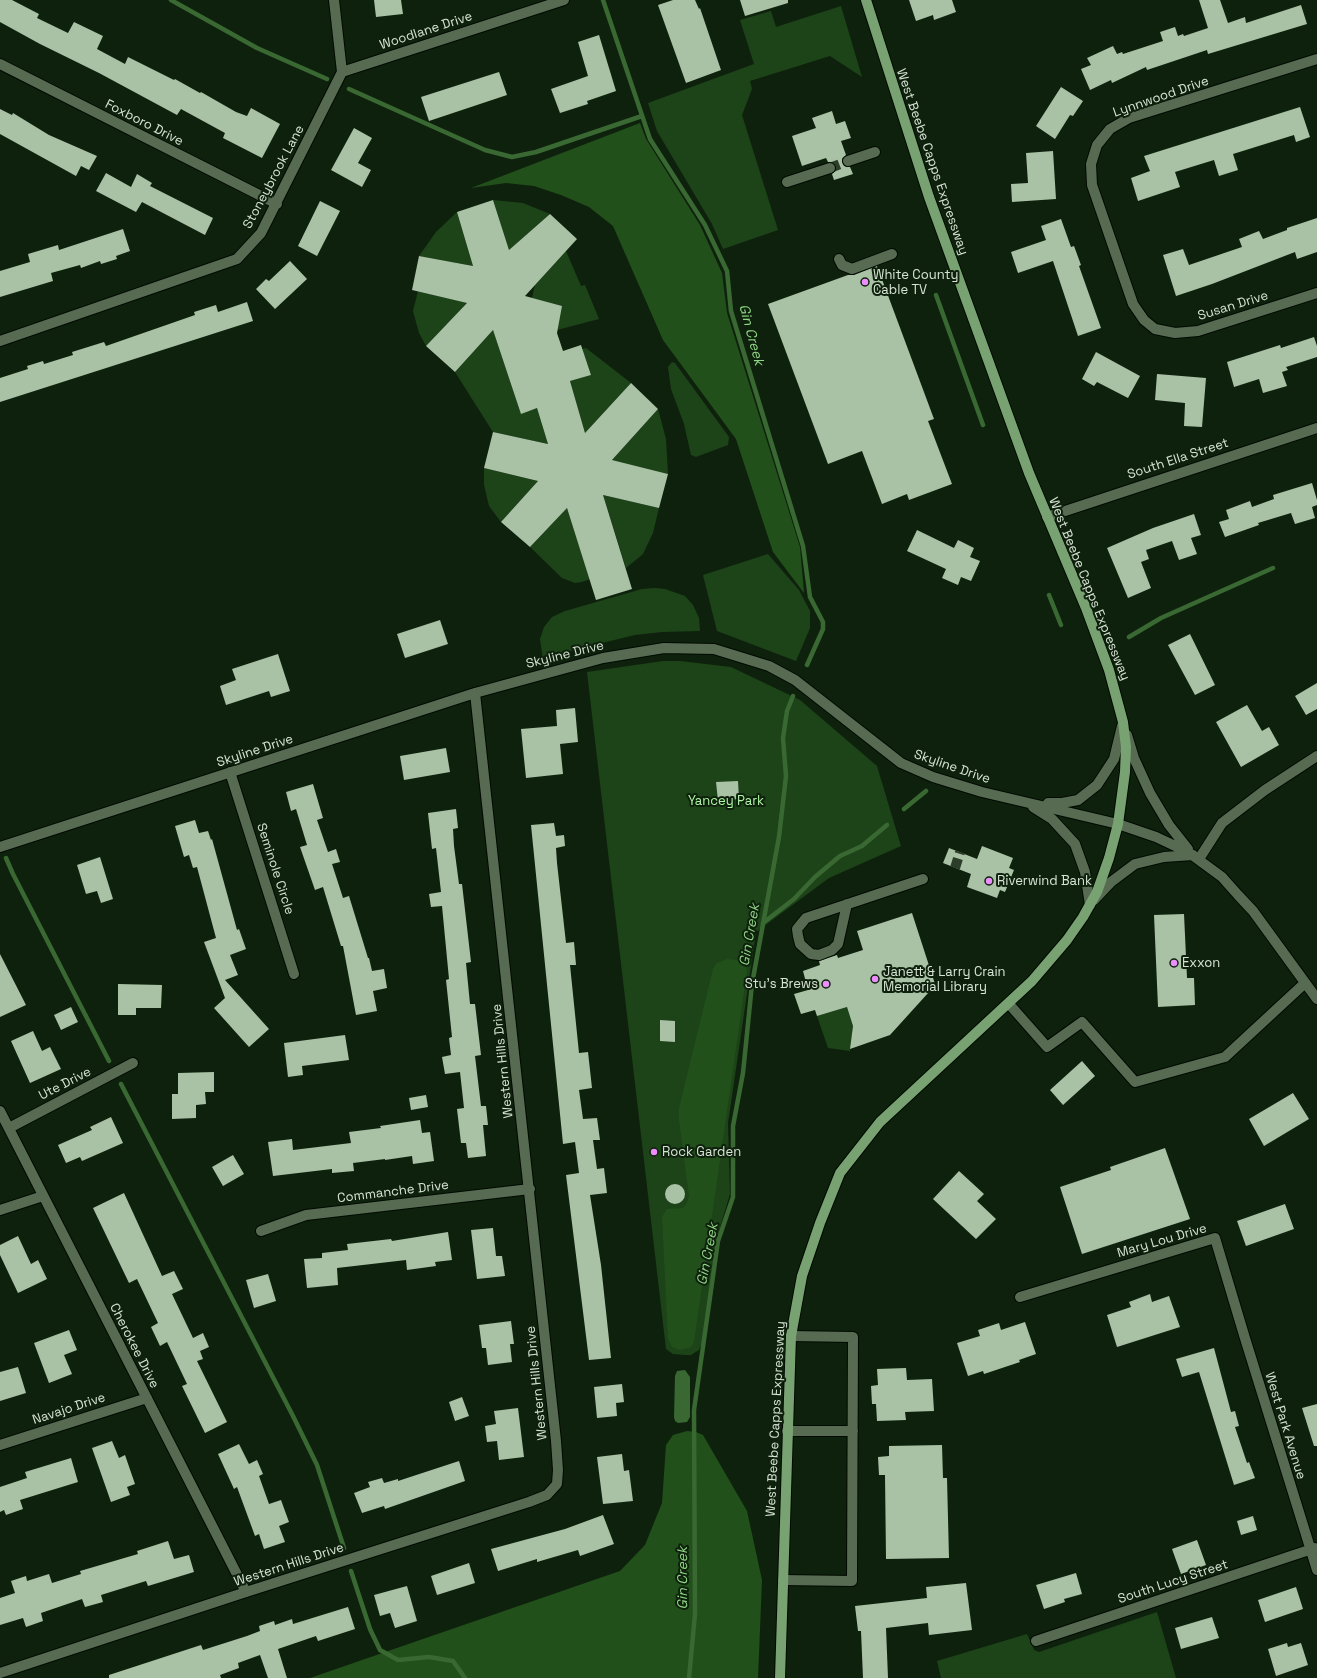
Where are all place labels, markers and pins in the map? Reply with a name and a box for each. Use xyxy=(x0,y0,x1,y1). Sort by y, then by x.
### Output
place label: White County Cable TV xyxy=(873,267,958,298)
marker: White County Cable TV xyxy=(860,277,870,287)
place label: Riverwind Bank xyxy=(997,873,1092,889)
marker: Riverwind Bank xyxy=(984,876,994,886)
place label: Exxon xyxy=(1182,955,1220,971)
marker: Exxon xyxy=(1169,958,1179,968)
place label: Janett & Larry Crain Memorial Library xyxy=(883,964,1006,995)
marker: Janett & Larry Crain Memorial Library xyxy=(870,974,880,984)
place label: Stu’s Brews xyxy=(745,976,818,992)
marker: Stu’s Brews xyxy=(821,979,831,989)
place label: Rock Garden xyxy=(662,1144,741,1160)
marker: Rock Garden xyxy=(649,1147,659,1157)

